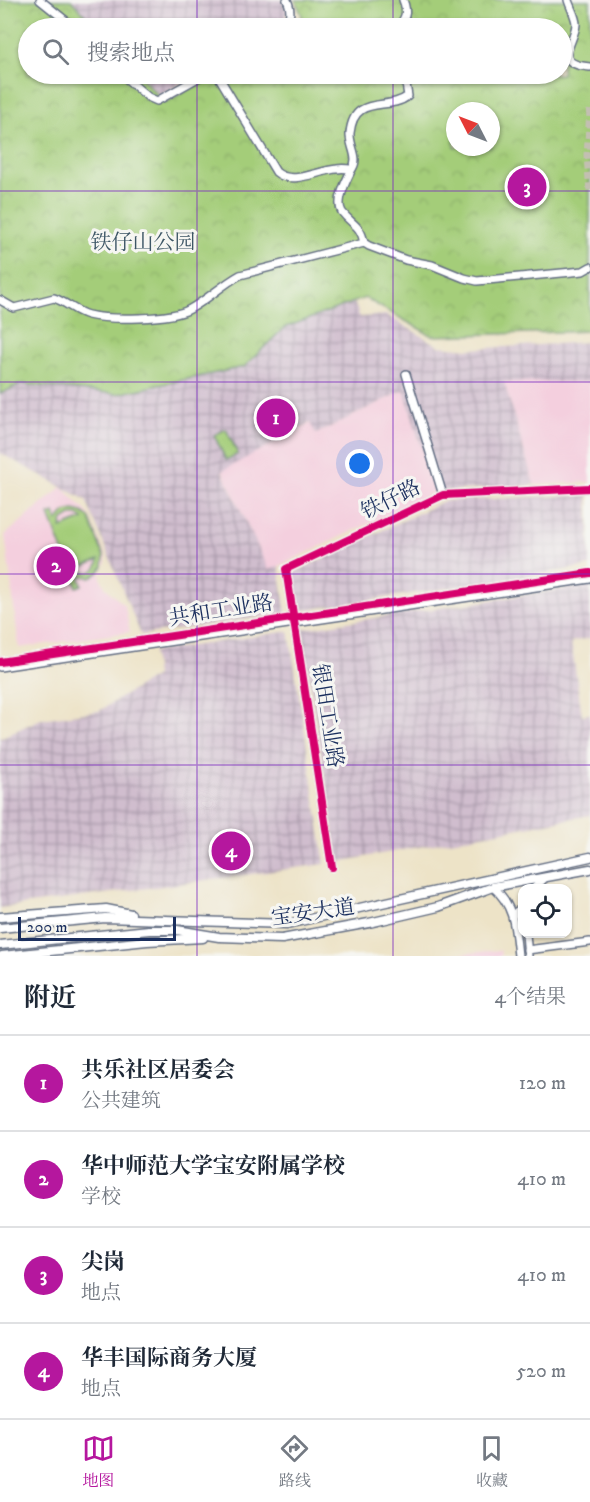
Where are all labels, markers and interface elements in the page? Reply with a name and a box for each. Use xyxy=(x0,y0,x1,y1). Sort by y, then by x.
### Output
search box xyxy=(18,18,572,84)
icon: search xyxy=(39,35,72,68)
text: 搜索地点 xyxy=(87,40,175,67)
north arrow xyxy=(446,102,500,156)
pin: 3 xyxy=(508,164,546,210)
park label: 铁仔山公园 xyxy=(91,230,196,256)
pin: 1 xyxy=(256,396,296,440)
your location xyxy=(345,449,374,478)
street label: 铁仔路 xyxy=(357,475,425,525)
pin: 2 xyxy=(36,544,76,588)
street label: 共和工业路 xyxy=(167,590,275,632)
street label: 银田工业路 xyxy=(306,662,348,770)
pin: 4 xyxy=(212,828,250,874)
map controls xyxy=(518,884,572,938)
button: locate xyxy=(518,884,572,938)
street label: 宝安大道 xyxy=(270,894,356,932)
scale bar xyxy=(18,914,176,942)
text: 200 m xyxy=(27,917,68,937)
text: 附近 xyxy=(24,982,76,1015)
text: 4个结果 xyxy=(494,985,566,1010)
text: 共乐社区居委会 xyxy=(81,1057,235,1084)
text: 1 xyxy=(40,1071,47,1096)
text: 120 m xyxy=(519,1071,566,1096)
text: 公共建筑 xyxy=(81,1089,161,1114)
text: 华中师范大学宝安附属学校 xyxy=(81,1153,345,1180)
text: 2 xyxy=(39,1167,48,1192)
text: 410 m xyxy=(517,1167,566,1192)
text: 学校 xyxy=(81,1185,121,1210)
text: 尖岗 xyxy=(81,1249,125,1276)
text: 3 xyxy=(40,1263,47,1288)
text: 410 m xyxy=(517,1263,566,1288)
text: 地点 xyxy=(81,1281,121,1306)
text: 华丰国际商务大厦 xyxy=(81,1345,257,1372)
text: 4 xyxy=(38,1359,49,1384)
text: 520 m xyxy=(516,1359,566,1384)
text: 地点 xyxy=(81,1377,121,1402)
tab: 地图 xyxy=(82,1432,115,1491)
tab: 路线 xyxy=(278,1432,311,1491)
tab: 收藏 xyxy=(475,1432,508,1491)

